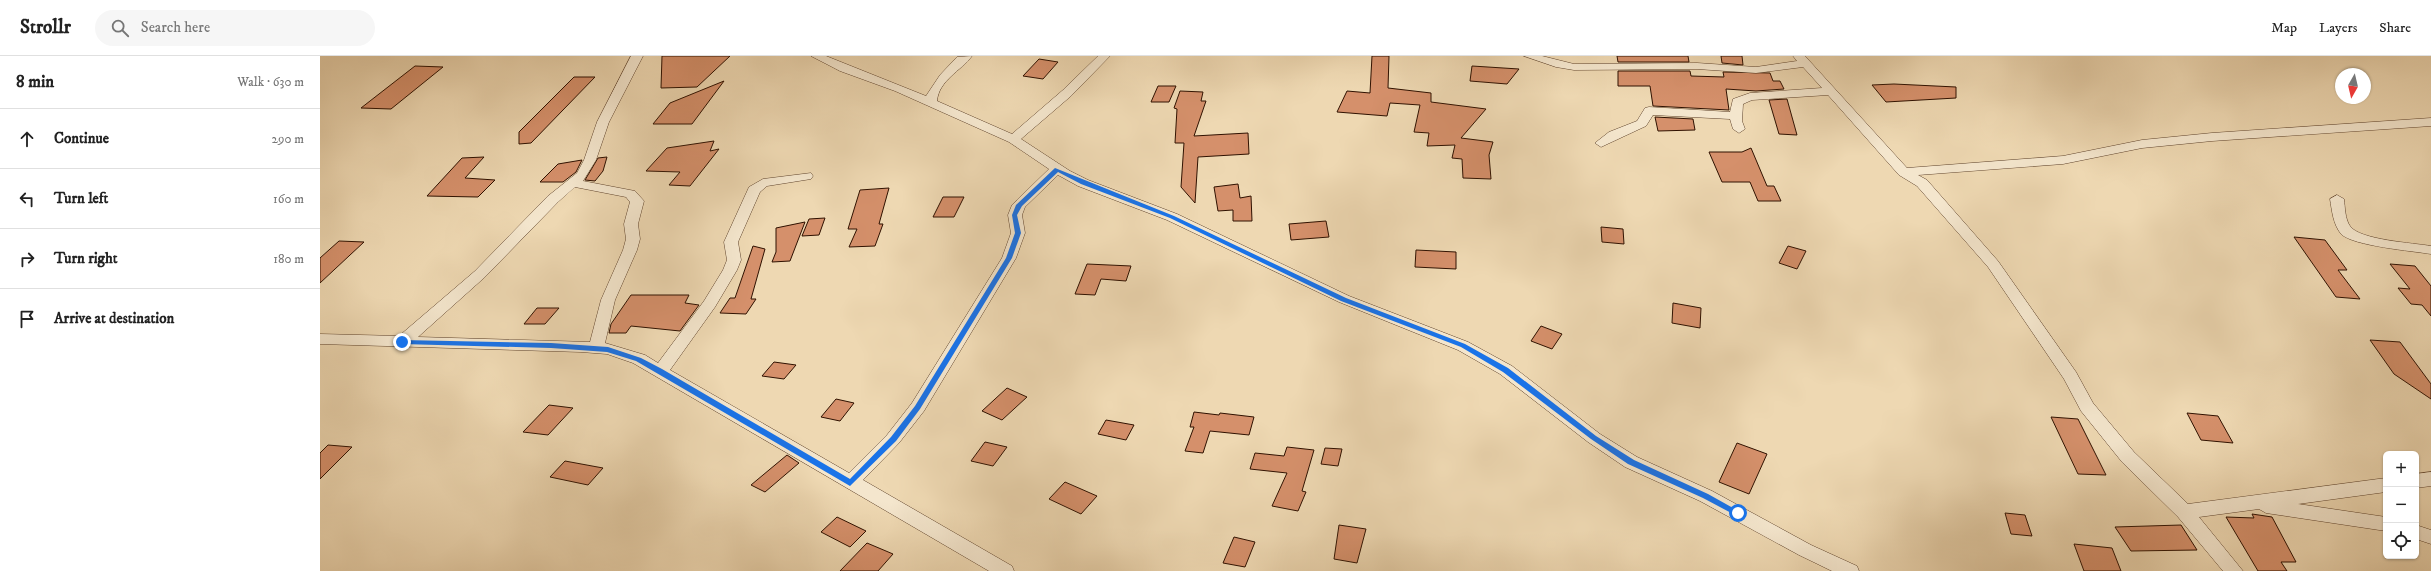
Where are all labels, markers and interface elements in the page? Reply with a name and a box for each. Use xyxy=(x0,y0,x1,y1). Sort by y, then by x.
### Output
search box xyxy=(95,10,375,46)
text: Strollr xyxy=(20,16,71,39)
icon: search xyxy=(109,17,131,39)
text: Search here xyxy=(141,18,210,37)
text: Map xyxy=(2271,19,2297,37)
text: Layers xyxy=(2319,19,2357,37)
text: Share xyxy=(2379,19,2411,37)
north arrow xyxy=(2335,68,2371,104)
text: 8 min xyxy=(16,71,54,93)
text: Walk · 630 m xyxy=(237,74,304,90)
icon: ahead xyxy=(16,128,38,150)
text: Continue xyxy=(54,129,109,148)
text: 290 m xyxy=(272,131,304,147)
icon: left xyxy=(16,188,38,210)
text: Turn left xyxy=(54,189,108,208)
text: 160 m xyxy=(273,191,304,207)
icon: right xyxy=(16,248,38,270)
text: Turn right xyxy=(54,249,117,268)
text: 180 m xyxy=(273,251,304,267)
icon: arrive xyxy=(16,308,38,330)
text: Arrive at destination xyxy=(54,309,174,328)
route end xyxy=(393,333,411,351)
map controls xyxy=(2383,451,2419,559)
button: + xyxy=(2383,451,2419,487)
button: − xyxy=(2383,487,2419,523)
route start xyxy=(1729,504,1747,522)
button: locate xyxy=(2383,523,2419,559)

